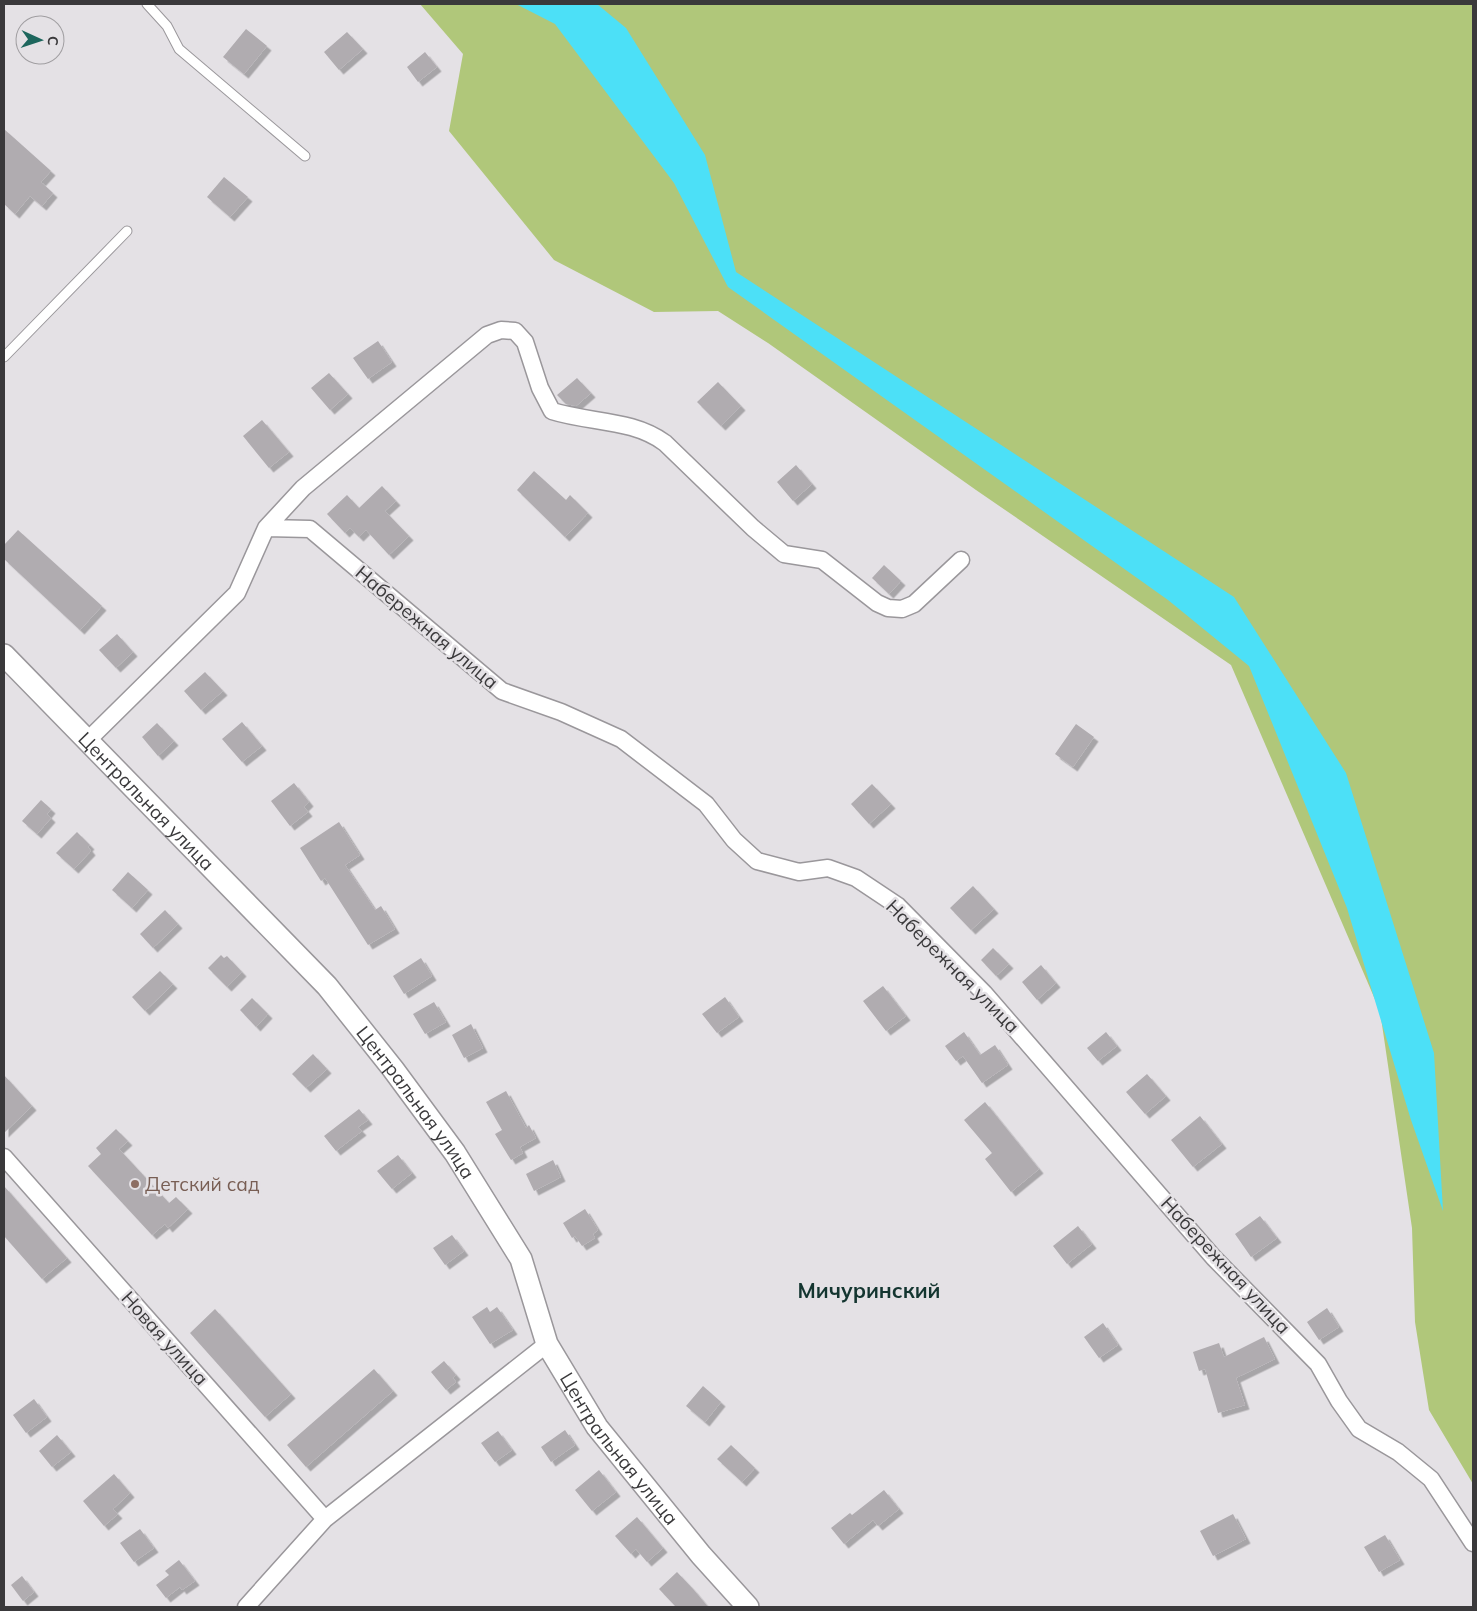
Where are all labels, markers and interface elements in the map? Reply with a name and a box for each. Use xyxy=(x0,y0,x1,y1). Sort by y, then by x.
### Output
north arrow xyxy=(15,15,65,65)
text: С xyxy=(44,35,62,46)
street label: Набережная улица xyxy=(351,560,503,694)
street label: Центральная улица xyxy=(73,727,219,875)
street label: Набережная улица xyxy=(881,894,1025,1038)
street label: Центральная улица xyxy=(351,1021,480,1183)
place label: Детский сад xyxy=(145,1172,260,1196)
marker: Детский сад xyxy=(129,1178,141,1190)
street label: Набережная улица xyxy=(1156,1191,1296,1339)
district label: Мичуринский xyxy=(797,1277,941,1303)
street label: Новая улица xyxy=(116,1286,214,1390)
street label: Центральная улица xyxy=(555,1368,684,1530)

